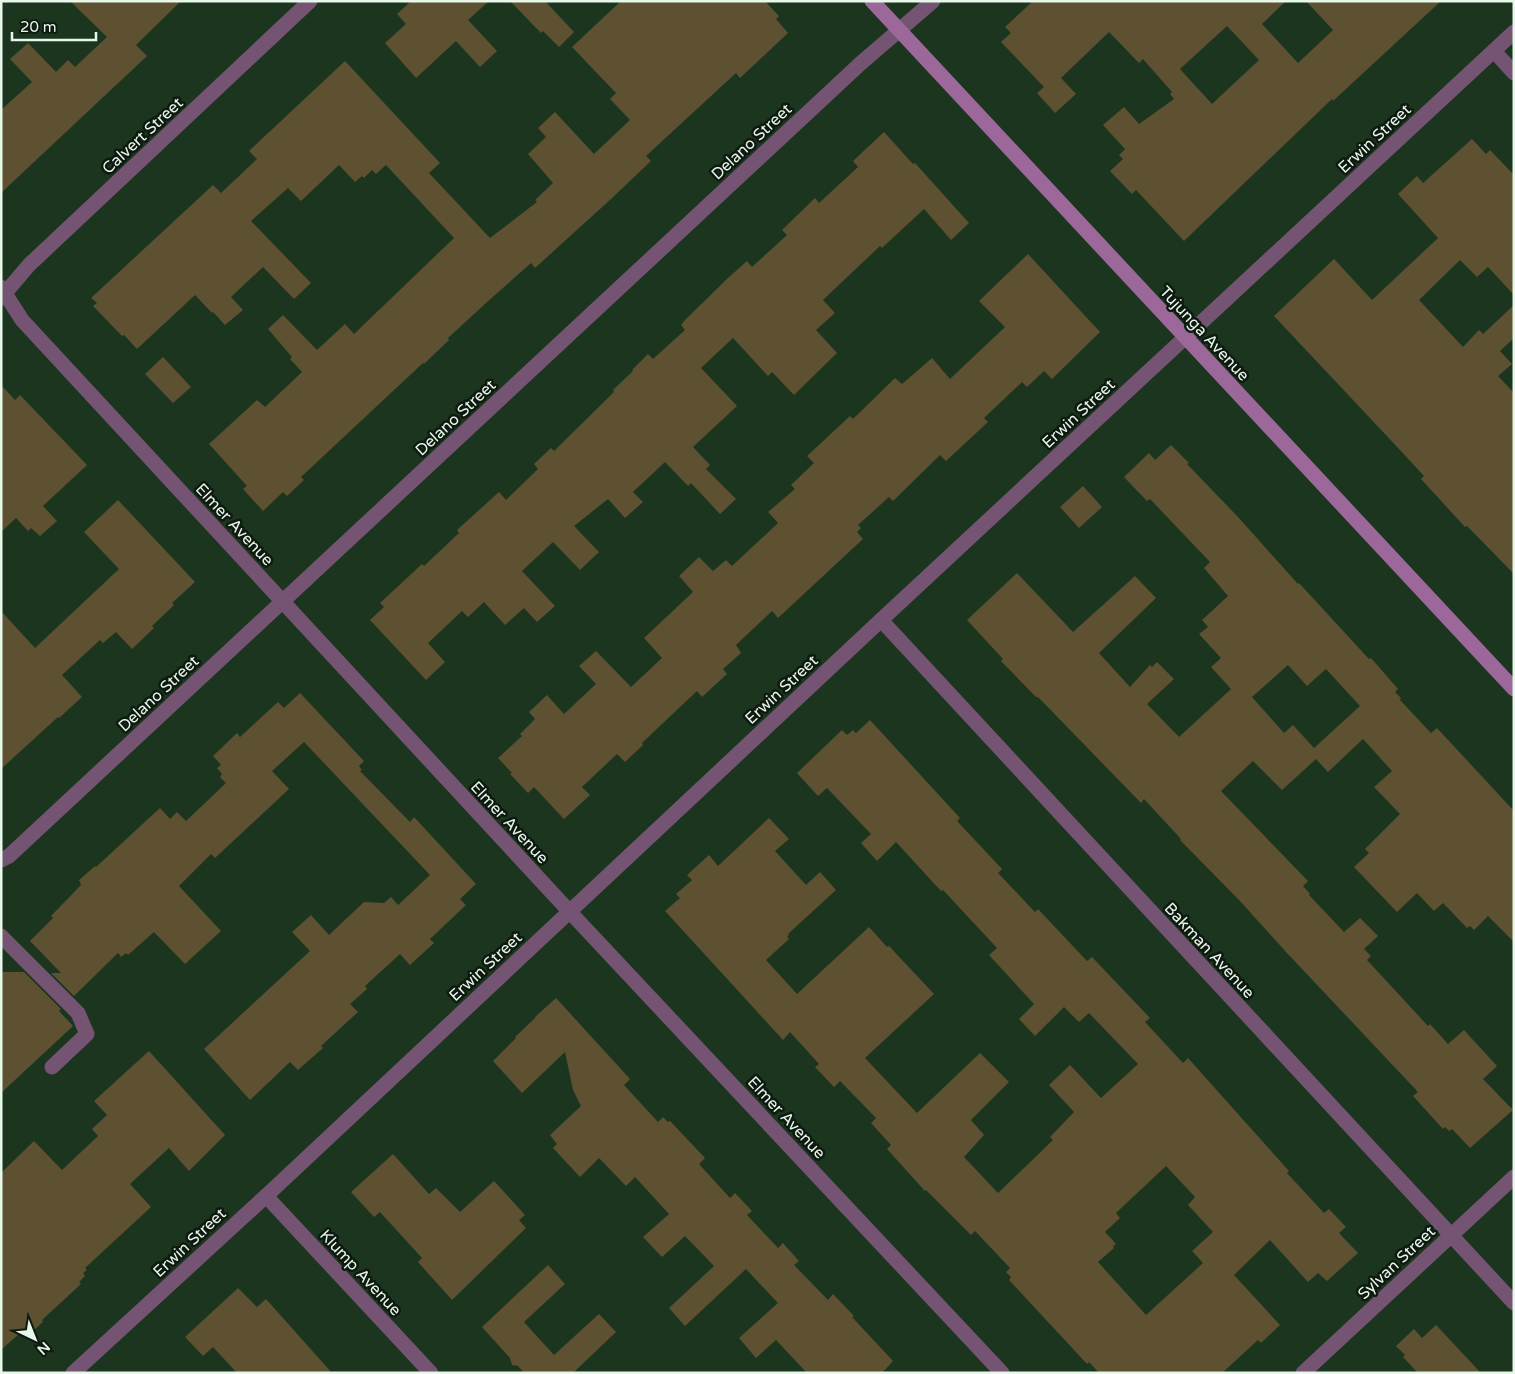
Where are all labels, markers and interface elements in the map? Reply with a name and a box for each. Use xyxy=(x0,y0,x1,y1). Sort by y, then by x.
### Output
scale bar xyxy=(12,10,96,42)
text: 20 m xyxy=(20,18,57,36)
street label: Calvert Street xyxy=(98,93,187,178)
street label: Delano Street xyxy=(707,99,796,184)
street label: Erwin Street xyxy=(1334,100,1415,178)
street label: Tujunga Avenue xyxy=(1155,282,1253,385)
street label: Delano Street xyxy=(411,375,500,460)
street label: Erwin Street xyxy=(1038,375,1119,453)
street label: Elmer Avenue xyxy=(191,479,278,570)
street label: Delano Street xyxy=(114,651,203,736)
street label: Erwin Street xyxy=(741,651,822,729)
street label: Elmer Avenue xyxy=(466,777,553,868)
street label: Bakman Avenue xyxy=(1160,899,1259,1003)
street label: Erwin Street xyxy=(445,928,526,1006)
street label: Elmer Avenue xyxy=(743,1072,830,1163)
street label: Erwin Street xyxy=(149,1204,230,1282)
street label: Sylvan Street xyxy=(1354,1222,1440,1304)
street label: Klump Avenue xyxy=(315,1225,405,1320)
north arrow xyxy=(10,1314,60,1364)
text: N xyxy=(34,1338,53,1358)

